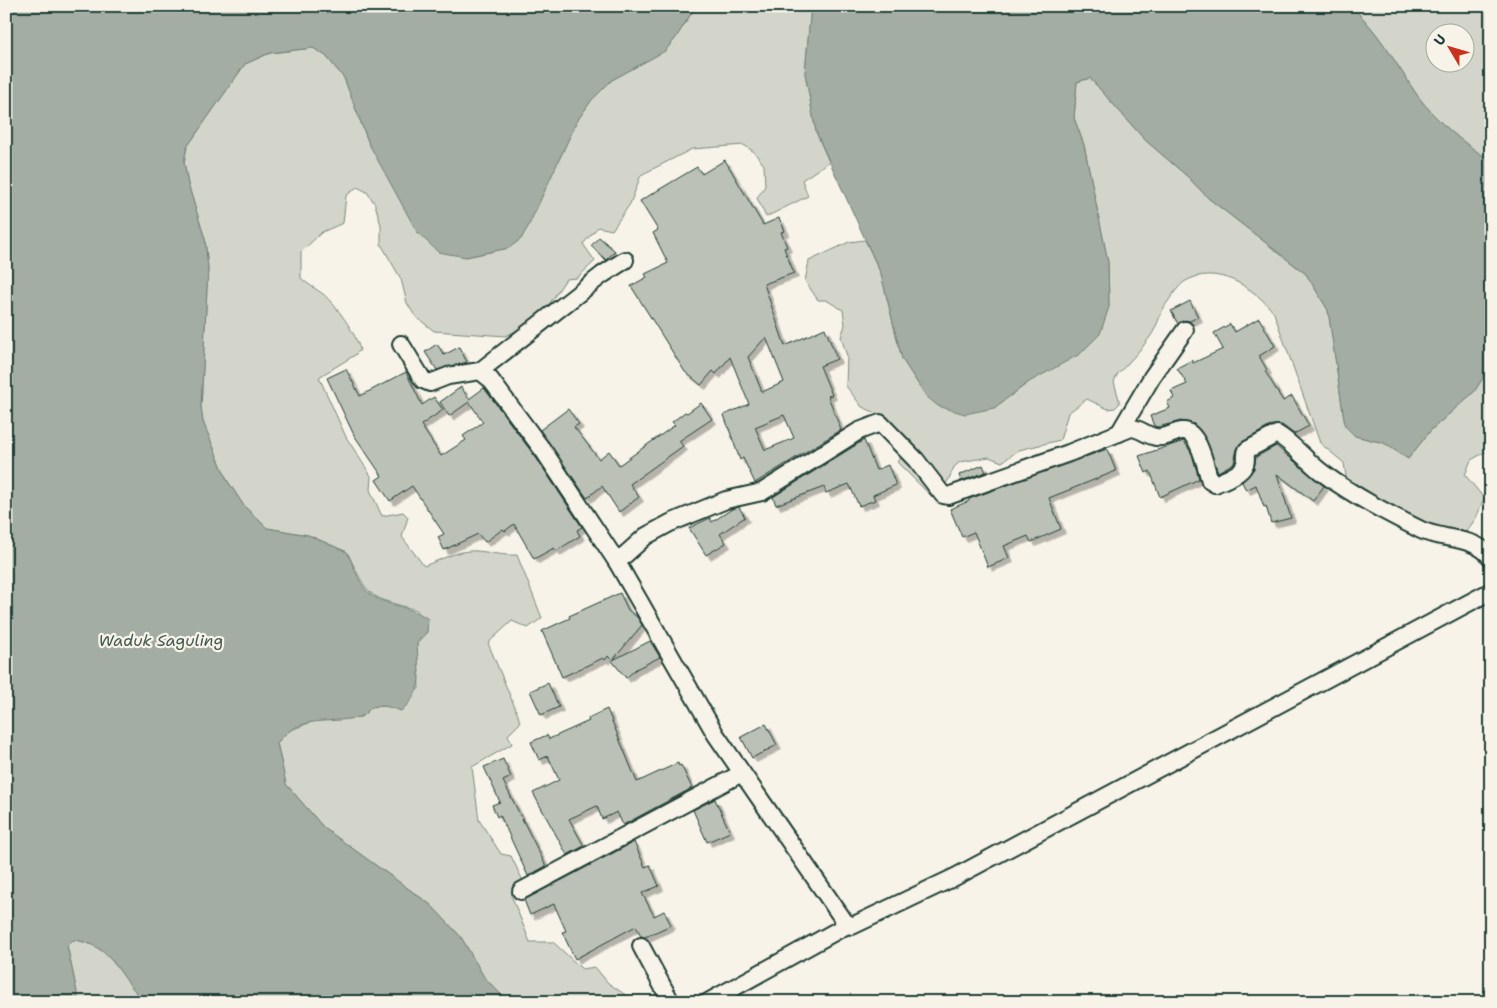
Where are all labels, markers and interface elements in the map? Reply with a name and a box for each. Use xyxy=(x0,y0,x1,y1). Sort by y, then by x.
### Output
north arrow xyxy=(1424,22,1474,72)
text: U xyxy=(1430,31,1450,49)
water label: Waduk Saguling xyxy=(99,630,223,651)

